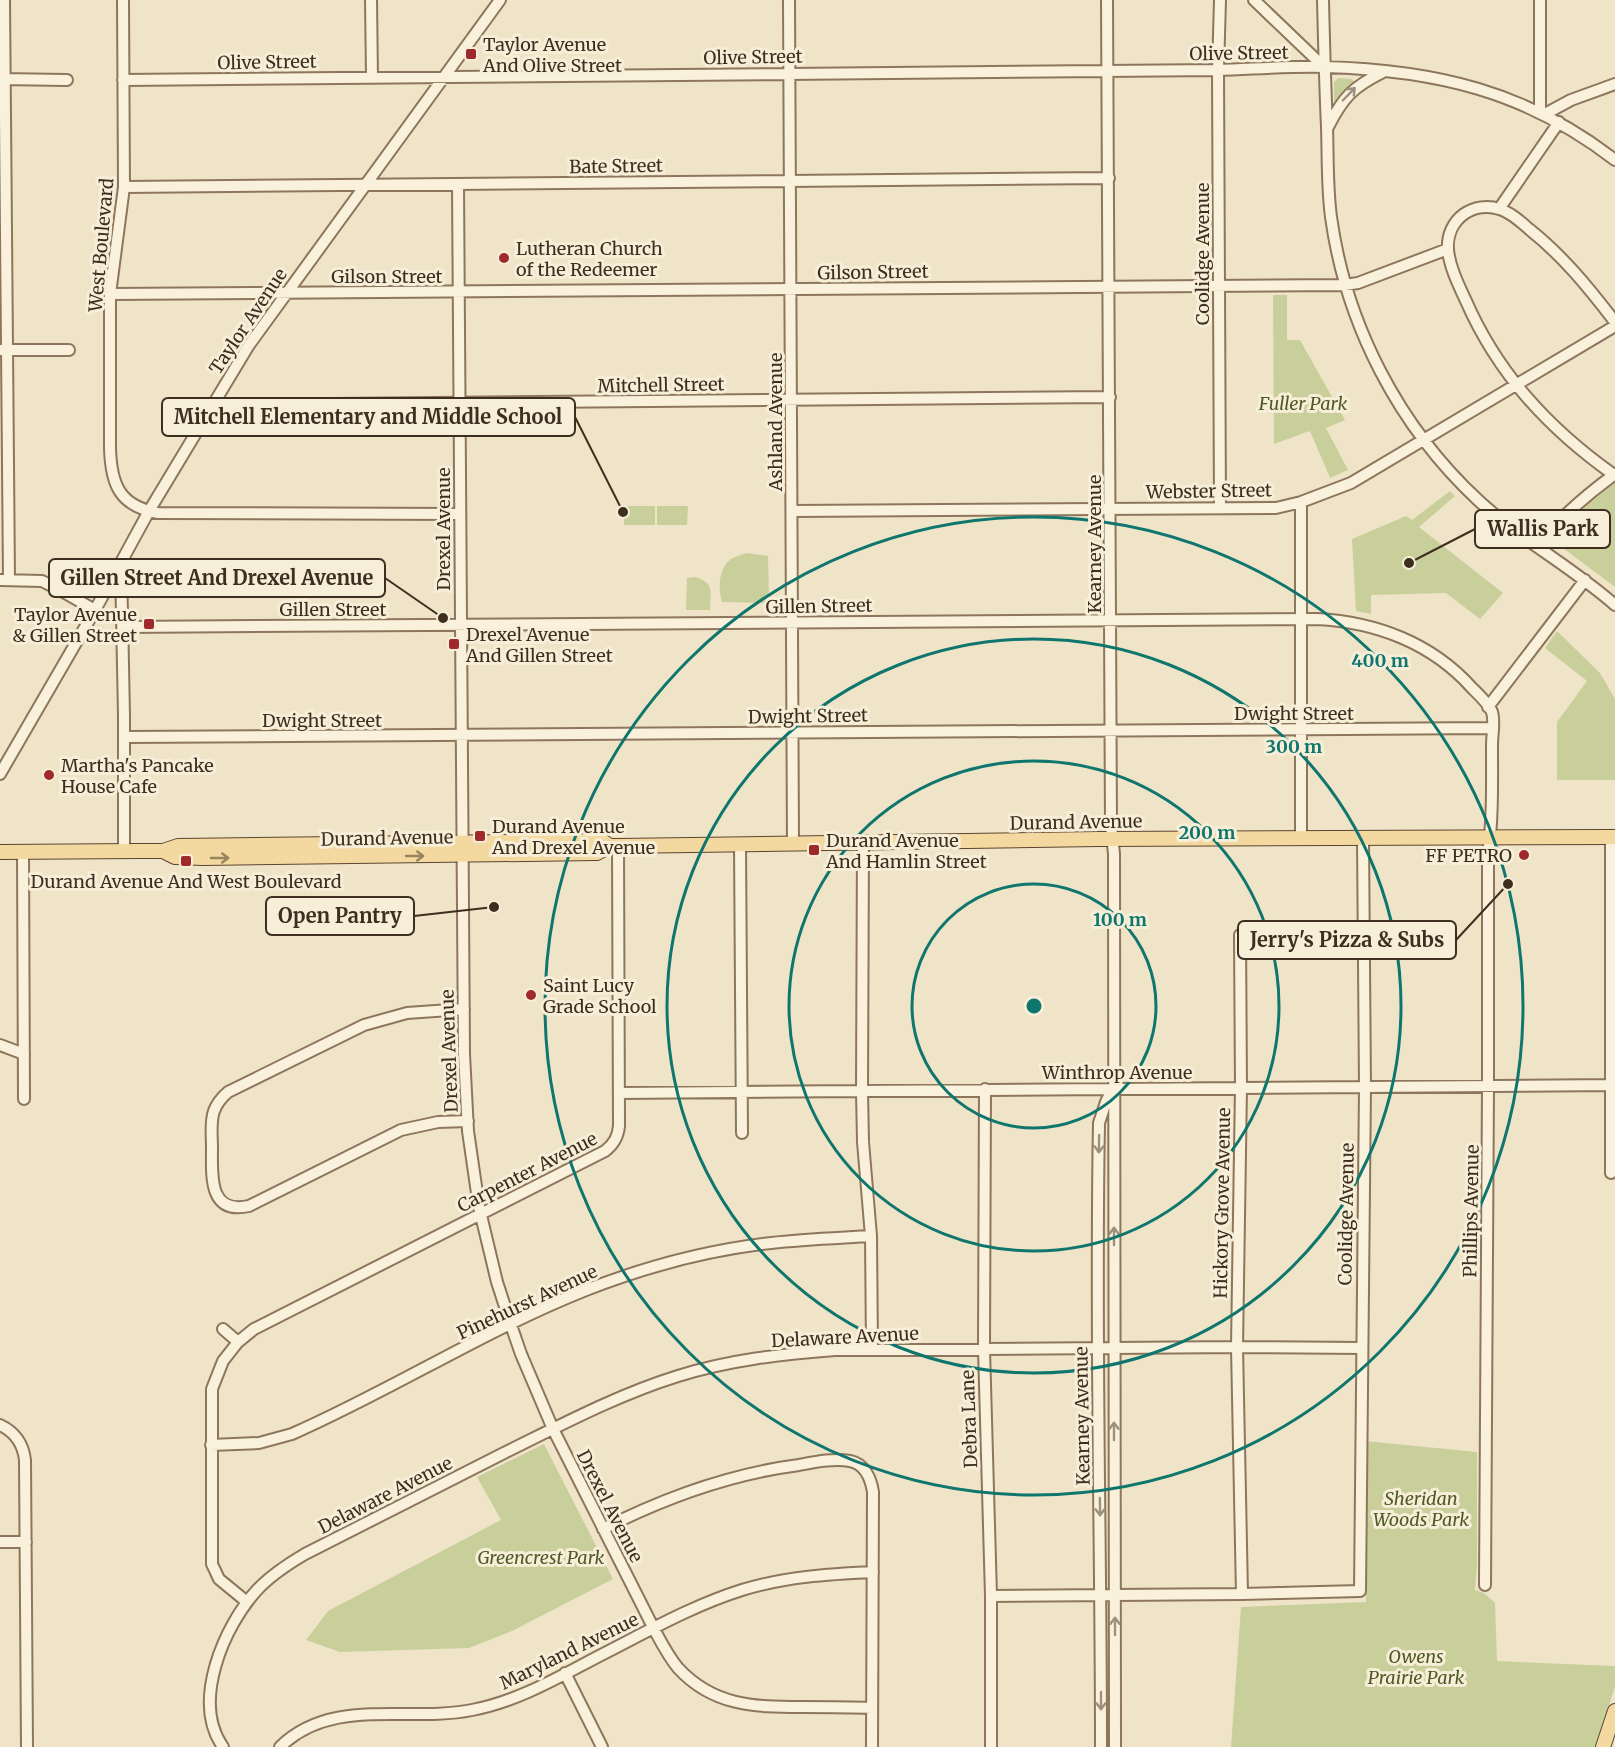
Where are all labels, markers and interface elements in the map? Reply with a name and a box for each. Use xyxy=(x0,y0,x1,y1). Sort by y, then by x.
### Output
place label: Taylor Avenue And Olive Street xyxy=(482,33,622,77)
street label: Olive Street xyxy=(1189,41,1289,65)
street label: Olive Street xyxy=(703,45,803,69)
marker: Taylor Avenue And Olive Street xyxy=(464,47,478,61)
street label: Olive Street xyxy=(217,50,317,74)
one-way arrow xyxy=(1342,86,1356,101)
street label: Bate Street xyxy=(569,154,663,178)
street label: West Boulevard xyxy=(84,177,118,314)
street label: Coolidge Avenue xyxy=(1191,183,1214,325)
place label: Lutheran Church of the Redeemer xyxy=(516,237,663,281)
marker: Lutheran Church of the Redeemer xyxy=(497,251,511,265)
street label: Gilson Street xyxy=(817,260,929,284)
street label: Taylor Avenue xyxy=(204,264,292,378)
street label: Gilson Street xyxy=(331,265,443,288)
street label: Ashland Avenue xyxy=(764,353,787,492)
street label: Mitchell Street xyxy=(597,372,725,398)
park label: Fuller Park xyxy=(1258,392,1347,415)
callout: Mitchell Elementary and Middle School xyxy=(162,398,575,436)
text: Mitchell Elementary and Middle School xyxy=(174,404,563,429)
street label: Drexel Avenue xyxy=(432,467,455,591)
street label: Kearney Avenue xyxy=(1083,475,1106,613)
street label: Webster Street xyxy=(1145,478,1272,504)
callout: Wallis Park xyxy=(1475,510,1610,548)
text: Wallis Park xyxy=(1486,516,1599,541)
callout: Gillen Street And Drexel Avenue xyxy=(49,559,385,597)
text: Gillen Street And Drexel Avenue xyxy=(61,565,374,590)
street label: Gillen Street xyxy=(765,594,873,618)
street label: Gillen Street xyxy=(280,598,386,621)
place label: Taylor Avenue & Gillen Street xyxy=(12,603,137,647)
marker: Taylor Avenue & Gillen Street xyxy=(142,617,156,631)
place label: Drexel Avenue And Gillen Street xyxy=(465,623,613,667)
marker: Drexel Avenue And Gillen Street xyxy=(447,637,461,651)
text: 400 m xyxy=(1351,649,1409,672)
street label: Dwight Street xyxy=(1234,702,1354,725)
street label: Dwight Street xyxy=(748,703,868,729)
street label: Dwight Street xyxy=(262,709,382,732)
text: 300 m xyxy=(1266,735,1322,758)
place label: Martha's Pancake House Cafe xyxy=(61,754,214,798)
marker: Martha's Pancake House Cafe xyxy=(42,768,56,782)
street label: Durand Avenue xyxy=(1009,809,1143,835)
place label: Durand Avenue And Drexel Avenue xyxy=(491,815,655,859)
text: 200 m xyxy=(1179,821,1235,844)
street label: Durand Avenue xyxy=(320,825,454,851)
marker: Durand Avenue And Drexel Avenue xyxy=(473,829,487,843)
place label: Durand Avenue And Hamlin Street xyxy=(825,829,987,873)
marker: Durand Avenue And Hamlin Street xyxy=(807,843,821,857)
place label: FF PETRO xyxy=(1425,844,1512,867)
marker: FF PETRO xyxy=(1517,848,1531,862)
one-way arrow xyxy=(404,850,424,862)
one-way arrow xyxy=(209,852,229,864)
marker: Durand Avenue And West Boulevard xyxy=(179,854,193,868)
place label: Durand Avenue And West Boulevard xyxy=(30,870,342,893)
callout: Open Pantry xyxy=(266,897,414,935)
text: Open Pantry xyxy=(278,903,402,928)
text: 100 m xyxy=(1093,908,1147,931)
callout: Jerry's Pizza & Subs xyxy=(1238,921,1456,959)
text: Jerry's Pizza & Subs xyxy=(1249,927,1444,952)
place label: Saint Lucy Grade School xyxy=(543,974,657,1018)
marker: Saint Lucy Grade School xyxy=(524,988,538,1002)
street label: Drexel Avenue xyxy=(435,989,463,1113)
centre of rings xyxy=(1024,996,1044,1016)
street label: Winthrop Avenue xyxy=(1041,1061,1192,1084)
street label: Hickory Grove Avenue xyxy=(1209,1107,1235,1299)
street label: Carpenter Avenue xyxy=(453,1127,601,1217)
one-way arrow xyxy=(1093,1133,1105,1153)
street label: Coolidge Avenue xyxy=(1333,1143,1359,1285)
street label: Phillips Avenue xyxy=(1458,1144,1484,1278)
one-way arrow xyxy=(1108,1226,1120,1246)
street label: Pinehurst Avenue xyxy=(453,1259,601,1345)
street label: Delaware Avenue xyxy=(771,1322,919,1352)
street label: Kearney Avenue xyxy=(1069,1346,1095,1486)
street label: Debra Lane xyxy=(956,1369,982,1469)
one-way arrow xyxy=(1108,1421,1120,1441)
street label: Drexel Avenue xyxy=(572,1446,648,1566)
street label: Delaware Avenue xyxy=(314,1451,456,1539)
park label: Sheridan Woods Park xyxy=(1373,1487,1469,1531)
one-way arrow xyxy=(1094,1496,1106,1516)
park label: Greencrest Park xyxy=(478,1546,605,1569)
street label: Maryland Avenue xyxy=(496,1607,642,1695)
one-way arrow xyxy=(1109,1616,1121,1636)
park label: Owens Prairie Park xyxy=(1368,1645,1464,1689)
one-way arrow xyxy=(1095,1691,1107,1711)

